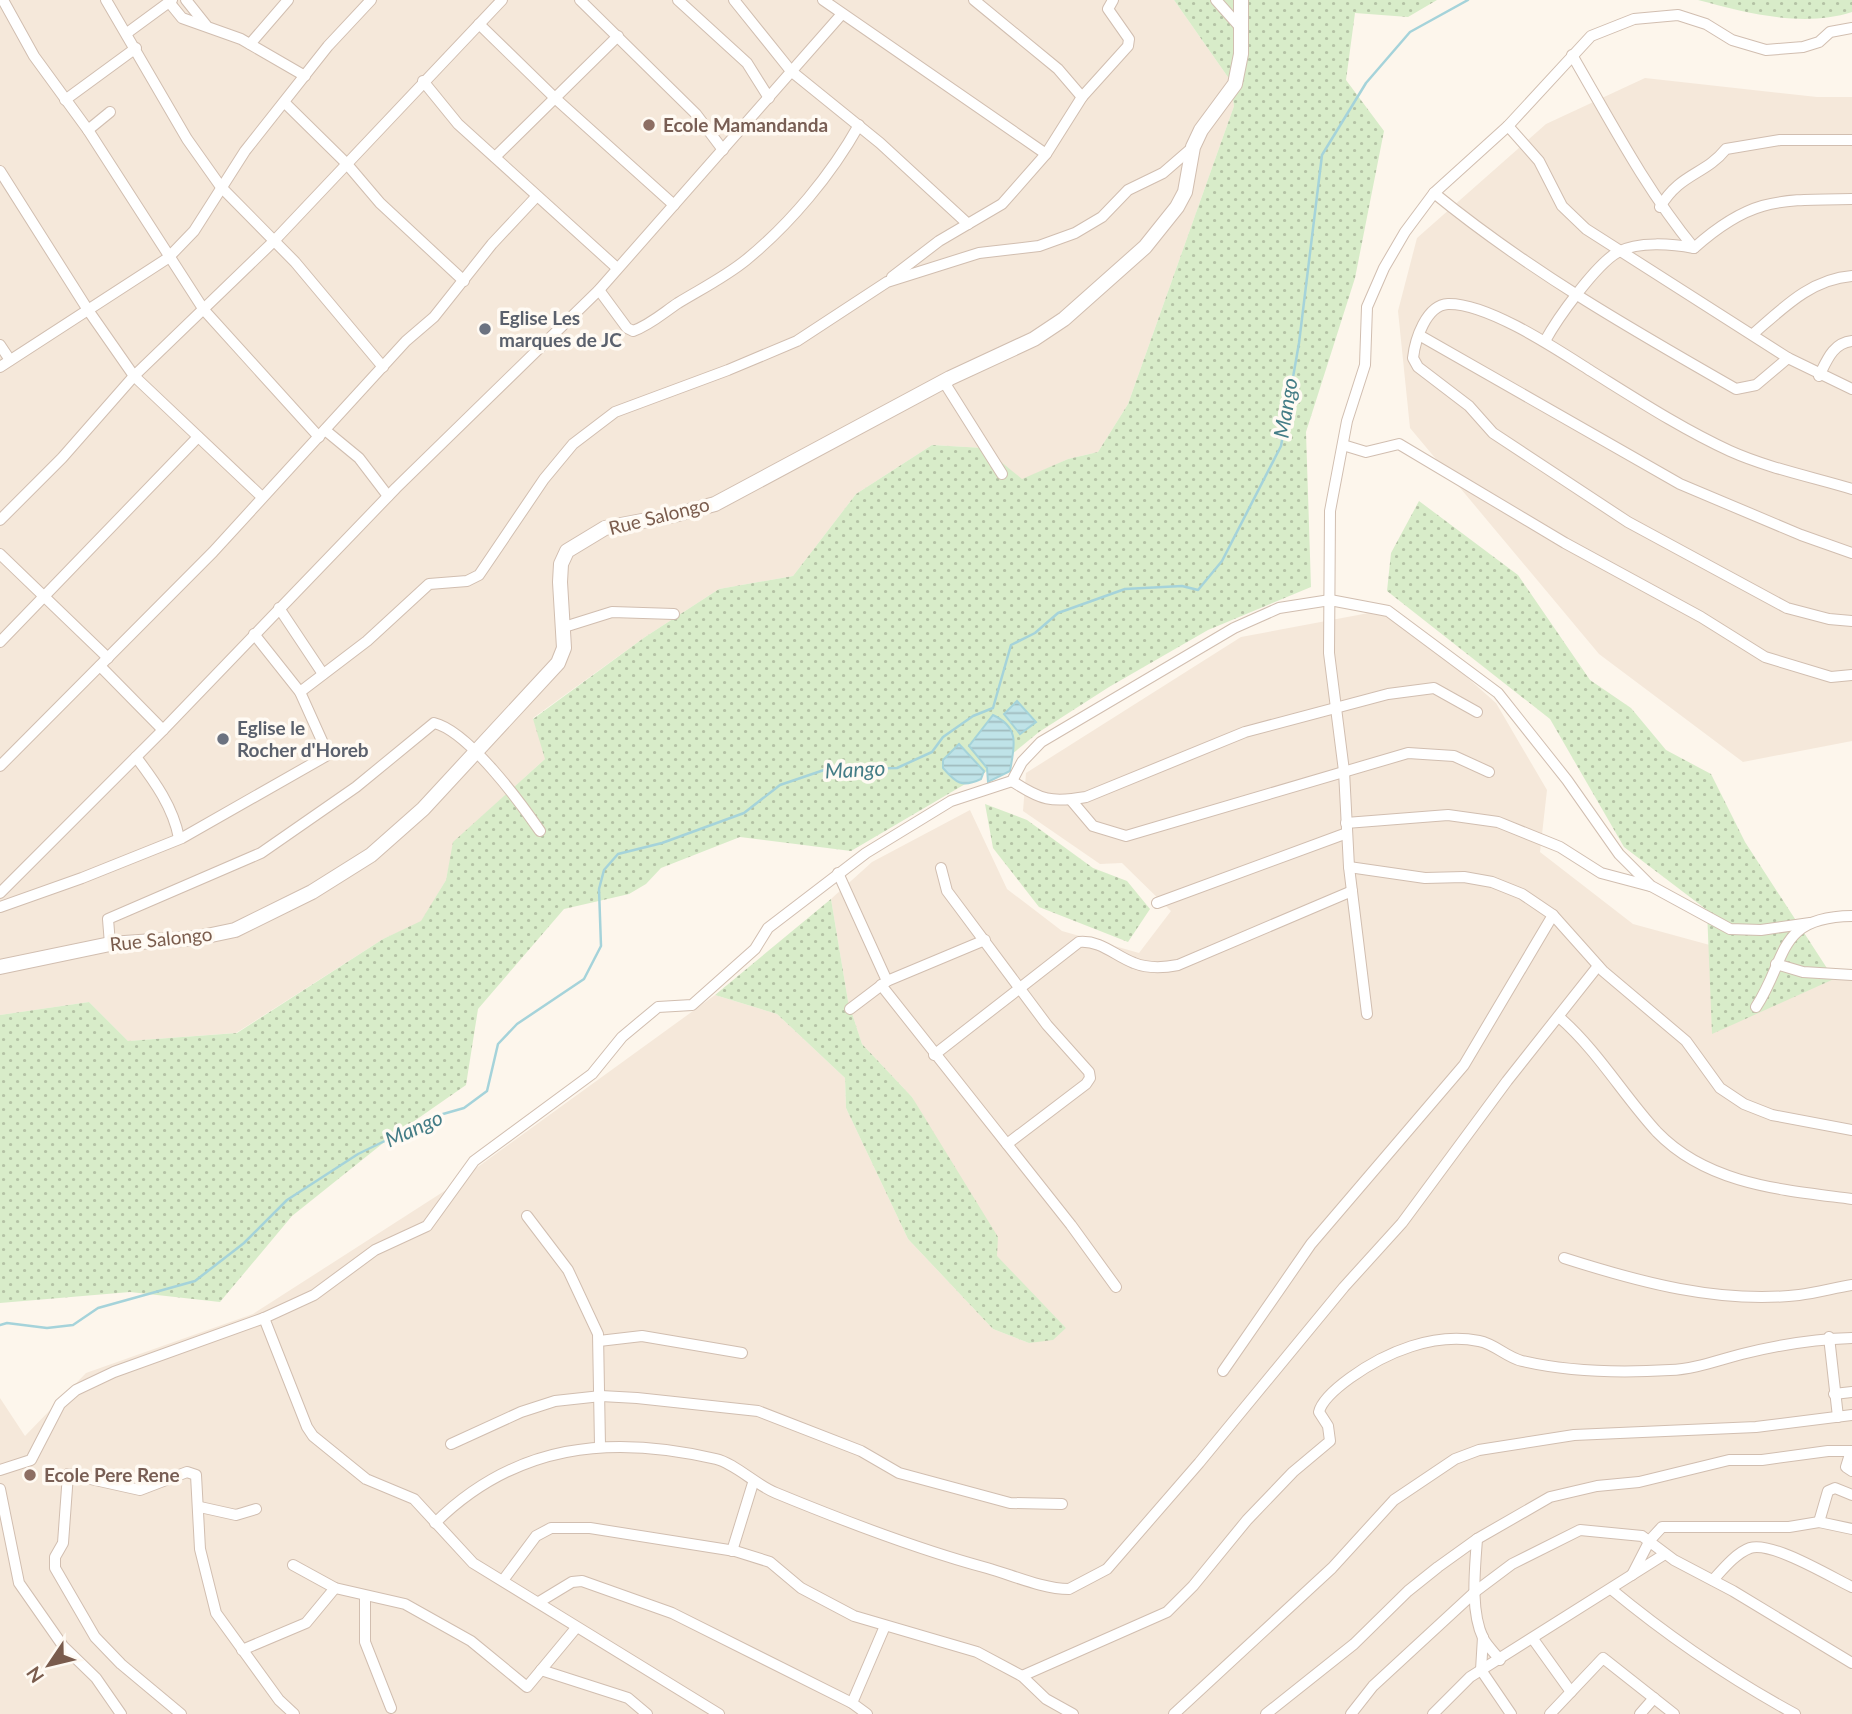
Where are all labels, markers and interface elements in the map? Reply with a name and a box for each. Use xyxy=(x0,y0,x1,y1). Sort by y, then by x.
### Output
place label: Ecole Mamandanda xyxy=(663,113,828,136)
marker: Ecole Mamandanda xyxy=(641,117,657,133)
place label: Eglise Les marques de JC xyxy=(499,306,622,351)
marker: Eglise Les marques de JC xyxy=(477,321,493,337)
water label: Mango xyxy=(1267,376,1302,440)
street label: Rue Salongo xyxy=(606,492,712,539)
place label: Eglise le Rocher d'Horeb xyxy=(237,716,369,761)
marker: Eglise le Rocher d'Horeb xyxy=(215,731,231,747)
water label: Mango xyxy=(824,754,886,783)
street label: Rue Salongo xyxy=(109,922,213,955)
water label: Mango xyxy=(381,1104,446,1151)
place label: Ecole Pere Rene xyxy=(44,1463,180,1486)
marker: Ecole Pere Rene xyxy=(22,1467,38,1483)
north arrow xyxy=(14,1630,84,1700)
text: N xyxy=(21,1662,48,1688)

